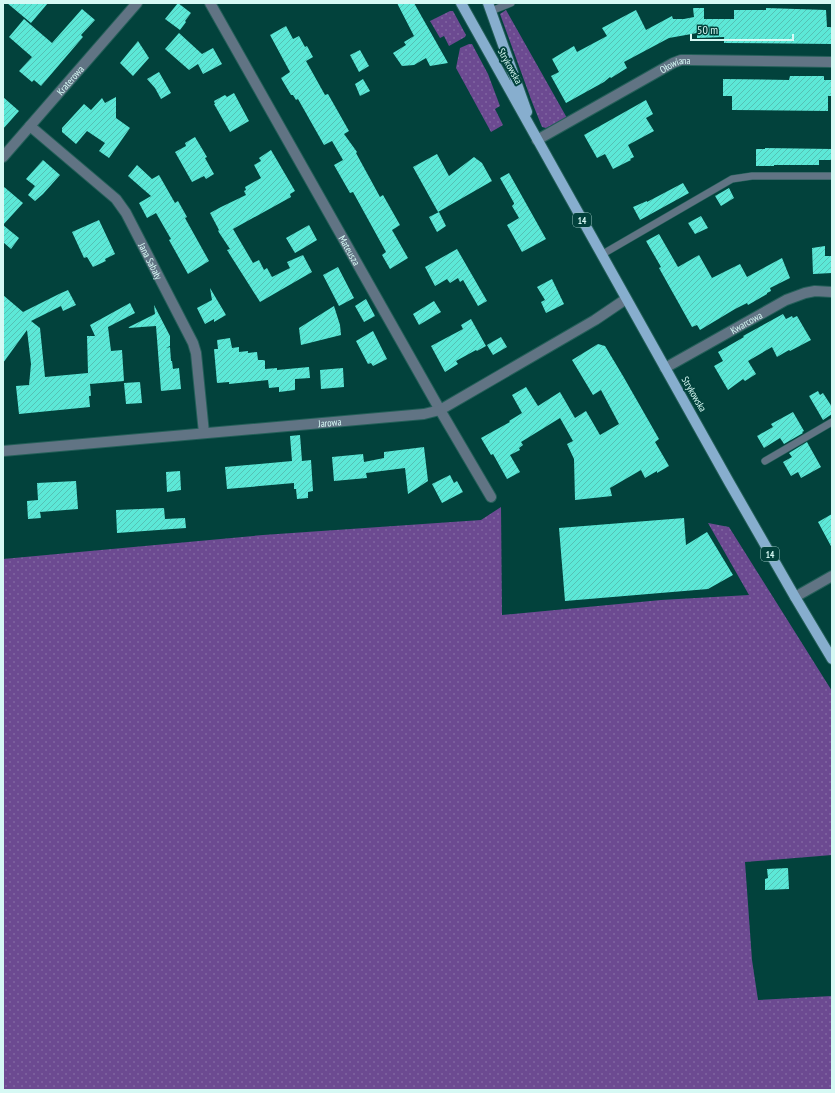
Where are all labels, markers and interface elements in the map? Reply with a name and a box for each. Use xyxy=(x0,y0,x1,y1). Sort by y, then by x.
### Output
scale bar xyxy=(691,16,793,42)
text: 50 m xyxy=(697,22,718,37)
street label: Strykowska xyxy=(495,46,525,86)
street label: Ołowiana xyxy=(657,54,690,76)
street label: Kraterowa xyxy=(54,63,86,98)
road number: 14 xyxy=(573,213,591,227)
street label: Mateusza xyxy=(336,233,363,268)
street label: Jana Sabały xyxy=(135,239,166,282)
street label: Kwarcowa xyxy=(728,308,764,337)
street label: Strykowska xyxy=(679,374,709,414)
street label: Jarowa xyxy=(317,415,342,430)
road number: 14 xyxy=(761,547,779,561)

